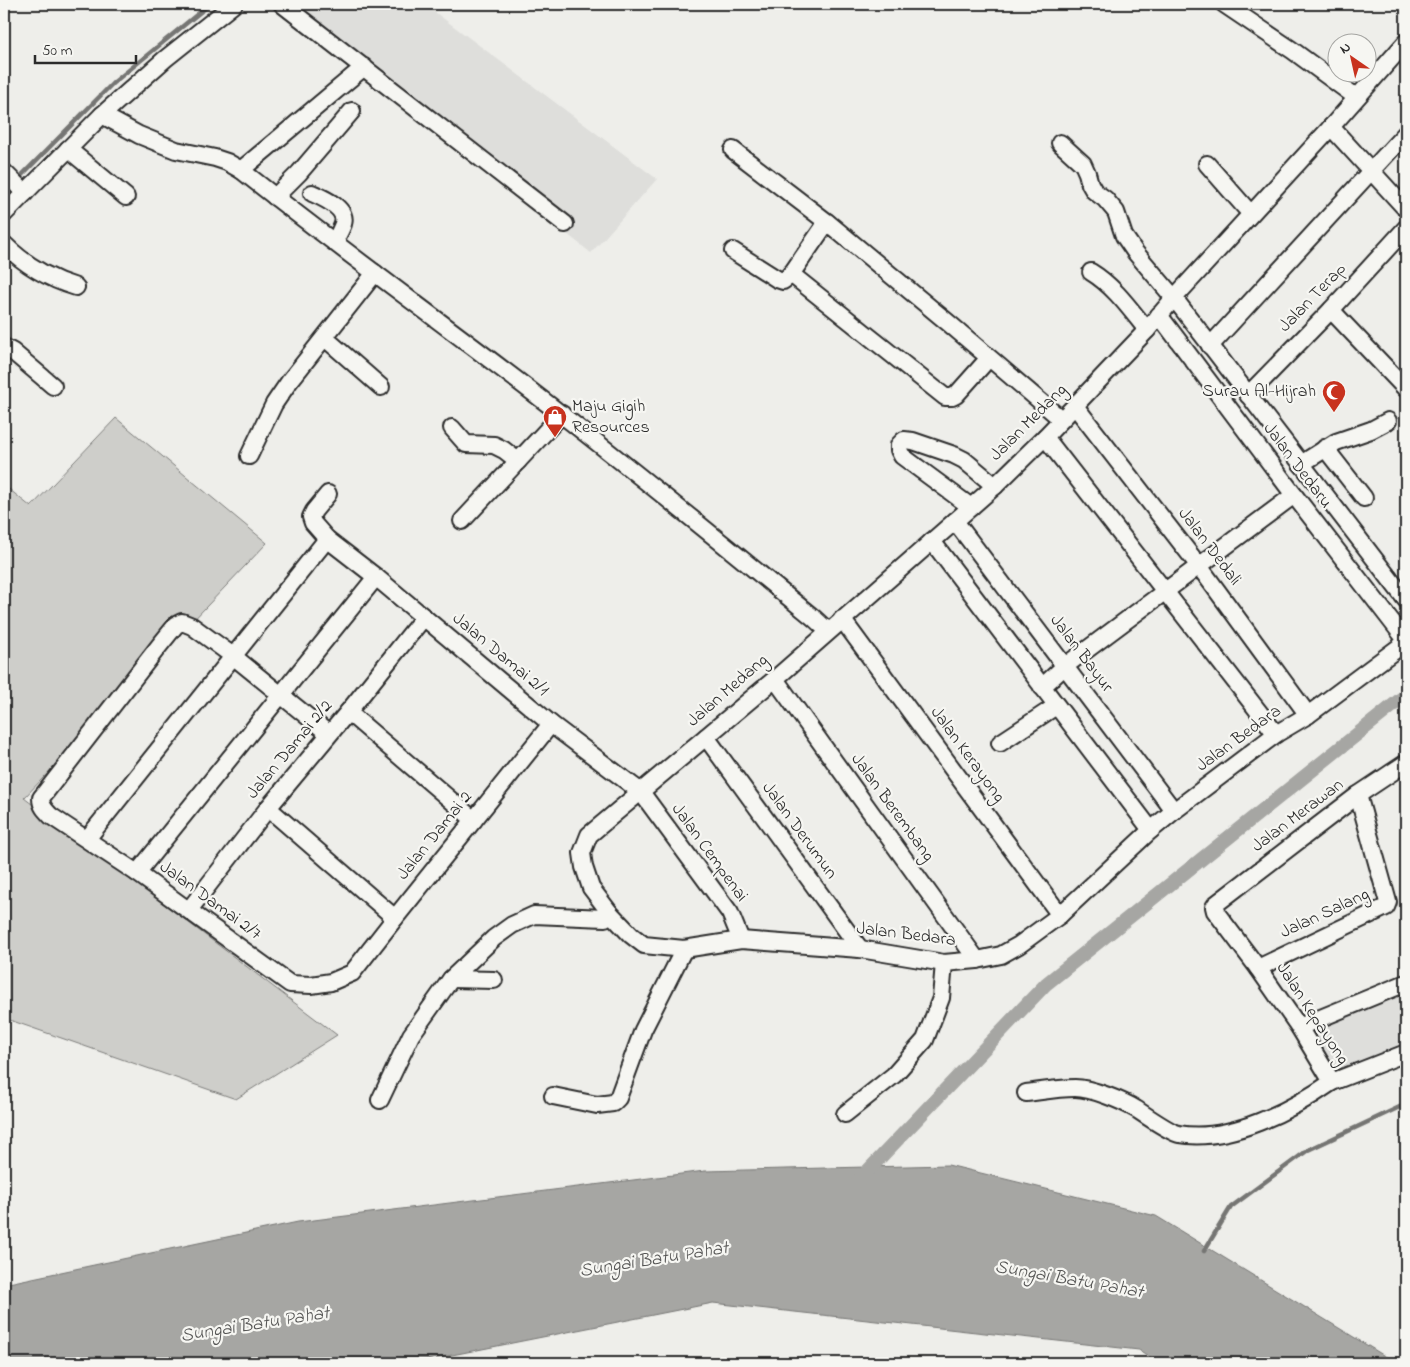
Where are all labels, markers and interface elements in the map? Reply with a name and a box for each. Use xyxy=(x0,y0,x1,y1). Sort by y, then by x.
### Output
scale bar xyxy=(35,32,136,64)
north arrow xyxy=(1328,32,1378,82)
text: N xyxy=(1336,37,1355,60)
text: 50 m xyxy=(42,40,73,62)
street label: Jalan Terap xyxy=(1273,257,1353,339)
street label: Jalan Medang xyxy=(984,378,1074,468)
place label: Surau Al-Hijrah xyxy=(1202,379,1316,405)
mosque icon: Surau Al-Hijrah xyxy=(1321,379,1347,413)
place label: Maju Gigih Resources xyxy=(572,394,650,441)
shop icon: Maju Gigih Resources xyxy=(542,404,568,438)
street label: Jalan Dedaru xyxy=(1256,418,1338,514)
street label: Jalan Dedali xyxy=(1171,502,1247,592)
street label: Jalan Damai 2/1 xyxy=(446,607,554,703)
street label: Jalan Bayur xyxy=(1043,609,1119,699)
street label: Jalan Medang xyxy=(682,648,775,735)
street label: Jalan Damai 2/2 xyxy=(241,695,339,805)
street label: Jalan Bedara xyxy=(1191,699,1287,779)
street label: Jalan Kerayong xyxy=(922,701,1011,809)
street label: Jalan Berembang xyxy=(843,748,940,868)
street label: Jalan Merawan xyxy=(1247,773,1350,859)
street label: Jalan Derumun xyxy=(755,777,843,885)
street label: Jalan Damai 2 xyxy=(391,786,479,886)
street label: Jalan Cempenai xyxy=(664,798,754,908)
street label: Jalan Damai 2/7 xyxy=(153,855,267,947)
street label: Jalan Salang xyxy=(1276,882,1374,947)
street label: Jalan Bedara xyxy=(855,916,957,954)
street label: Jalan Kepayong xyxy=(1268,958,1355,1071)
water label: Sungai Batu Pahat xyxy=(578,1235,732,1286)
water label: Sungai Batu Pahat xyxy=(993,1254,1147,1308)
water label: Sungai Batu Pahat xyxy=(179,1300,333,1351)

